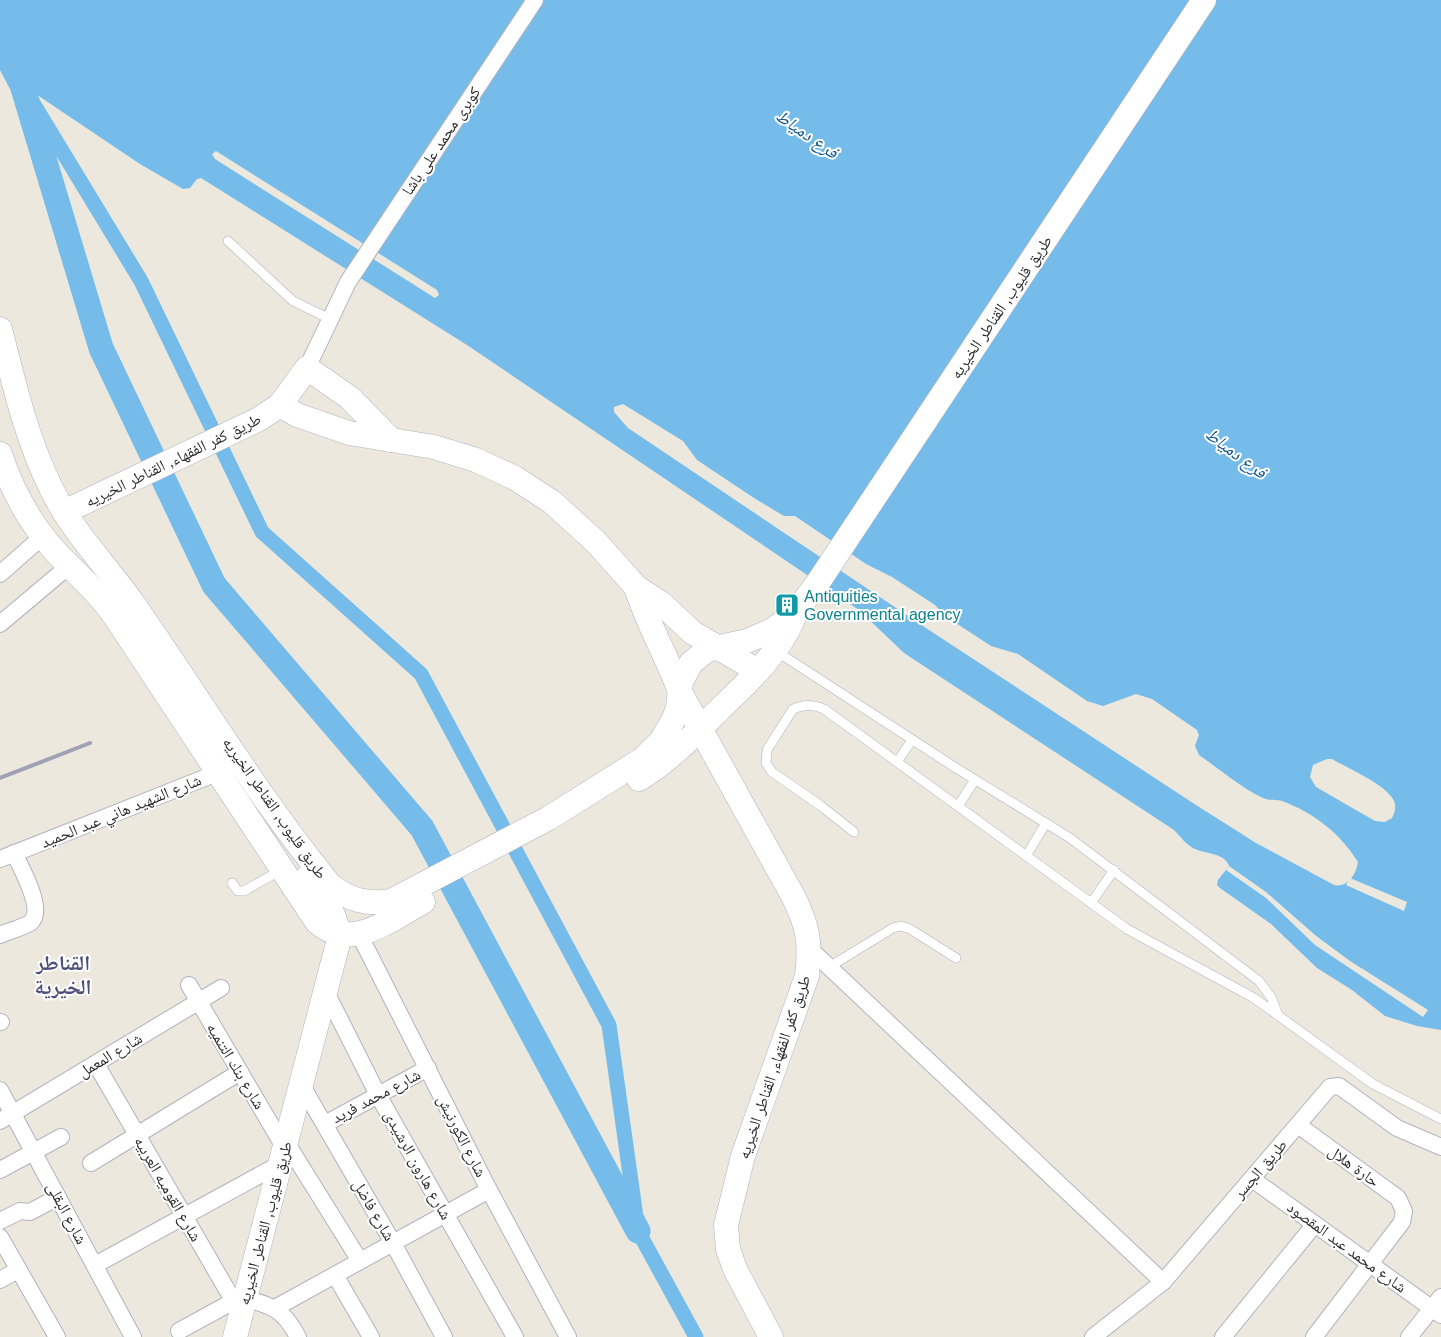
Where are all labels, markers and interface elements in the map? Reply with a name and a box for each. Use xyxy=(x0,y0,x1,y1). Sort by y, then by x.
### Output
street label: كوبرى محمد على باشا xyxy=(399,84,485,199)
water label: فرع دمياط xyxy=(771,105,843,165)
street label: طريق قليوب, القناطر الخيريه xyxy=(947,232,1057,383)
street label: طريق كفر الفقهاء, القناطر الخيريه xyxy=(83,410,264,512)
water label: فرع دمياط xyxy=(1200,424,1272,485)
place label: Antiquities Governmental agency xyxy=(804,588,961,623)
building icon: Antiquities Governmental agency xyxy=(774,592,800,618)
street label: طريق قليوب, القناطر الخيريه xyxy=(218,734,330,883)
street label: شارع الشهيد هاني عبد الحميد xyxy=(38,771,205,855)
district label: القناطر الخيرية xyxy=(34,951,92,999)
street label: طريق كفر الفقهاء, القناطر الخيريه xyxy=(735,973,815,1162)
street label: شارع بنك التنميه xyxy=(202,1020,268,1113)
street label: شارع المعمل xyxy=(75,1029,146,1082)
street label: شارع محمد فريد xyxy=(329,1066,424,1128)
street label: شارع الكورنيش xyxy=(432,1092,490,1181)
street label: شارع هارون الرشيدى xyxy=(379,1108,455,1223)
street label: شارع القوميه العربيه xyxy=(129,1134,205,1245)
street label: طريق الجسر xyxy=(1229,1136,1292,1204)
street label: طريق قليوب, القناطر الخيريه xyxy=(235,1139,297,1307)
street label: حارة هلال xyxy=(1324,1142,1383,1192)
street label: شارع فاضل xyxy=(348,1176,398,1245)
street label: شارع البقلى xyxy=(42,1179,90,1248)
street label: شارع محمد عبد المقصود xyxy=(1283,1198,1410,1297)

